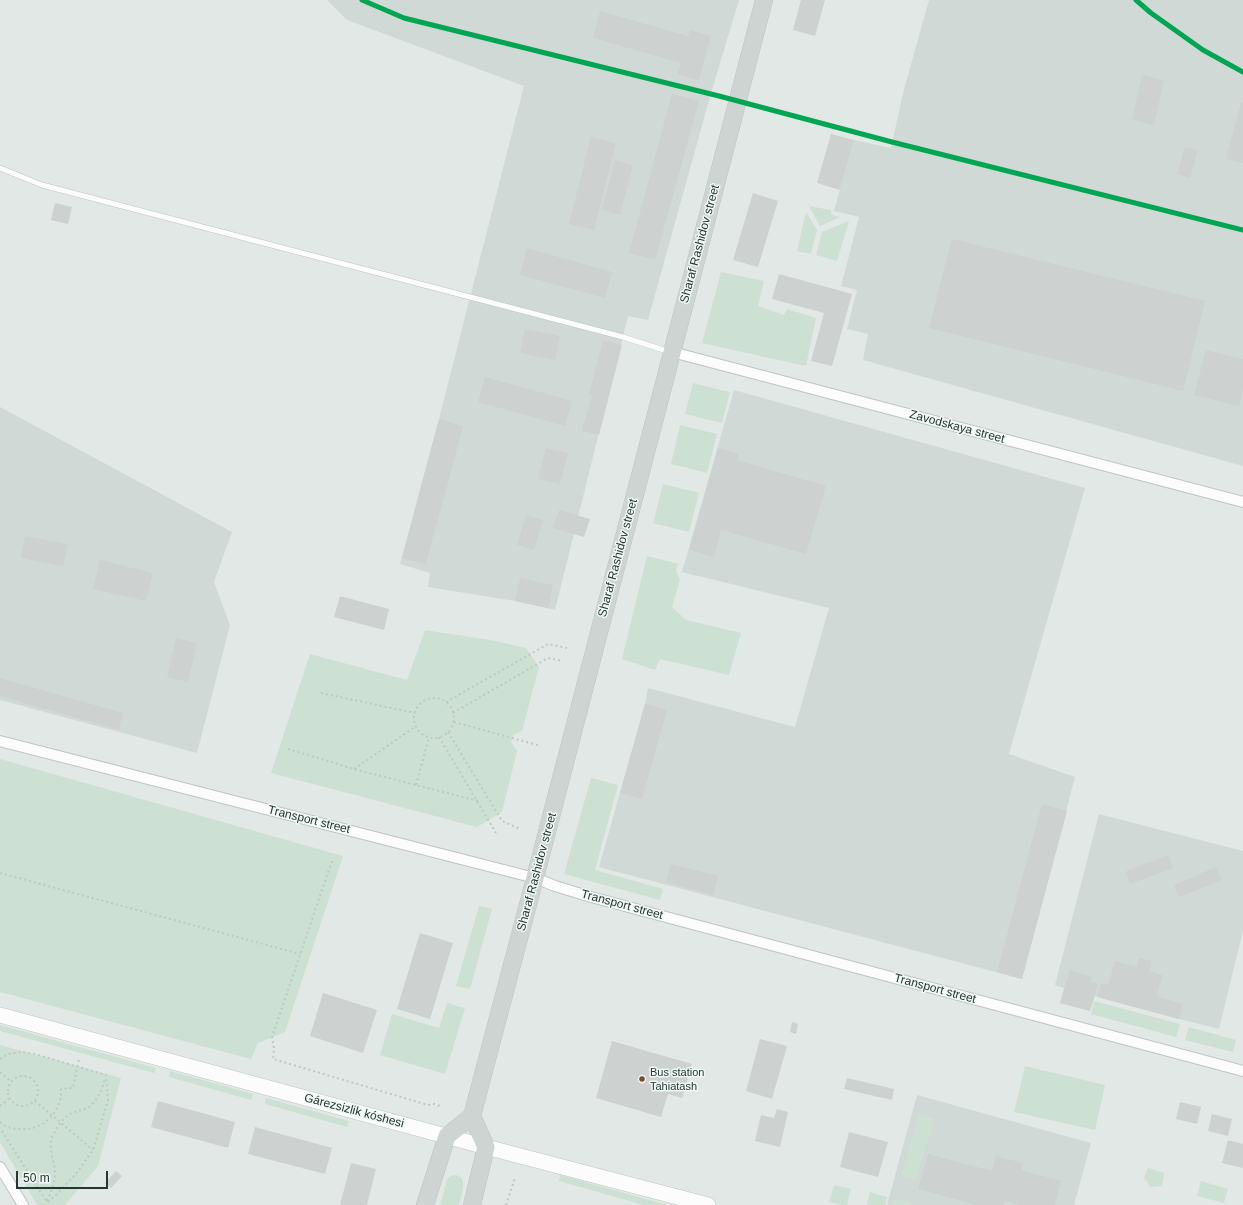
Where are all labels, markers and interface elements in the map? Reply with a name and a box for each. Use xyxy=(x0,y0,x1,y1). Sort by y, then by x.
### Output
street label: Sharaf Rashidov street xyxy=(677,183,723,305)
street label: Zavodskaya street xyxy=(908,407,1006,447)
street label: Sharaf Rashidov street xyxy=(595,497,641,619)
street label: Transport street xyxy=(266,803,352,837)
street label: Sharaf Rashidov street xyxy=(514,811,560,933)
street label: Transport street xyxy=(579,887,665,923)
street label: Transport street xyxy=(892,971,978,1007)
place label: Bus station Tahiatash xyxy=(650,1066,704,1092)
marker: Bus station Tahiatash xyxy=(637,1074,647,1084)
street label: Gárezsizlik kóshesi xyxy=(303,1091,405,1131)
scale bar xyxy=(18,1163,110,1189)
text: 50 m xyxy=(23,1171,50,1185)

